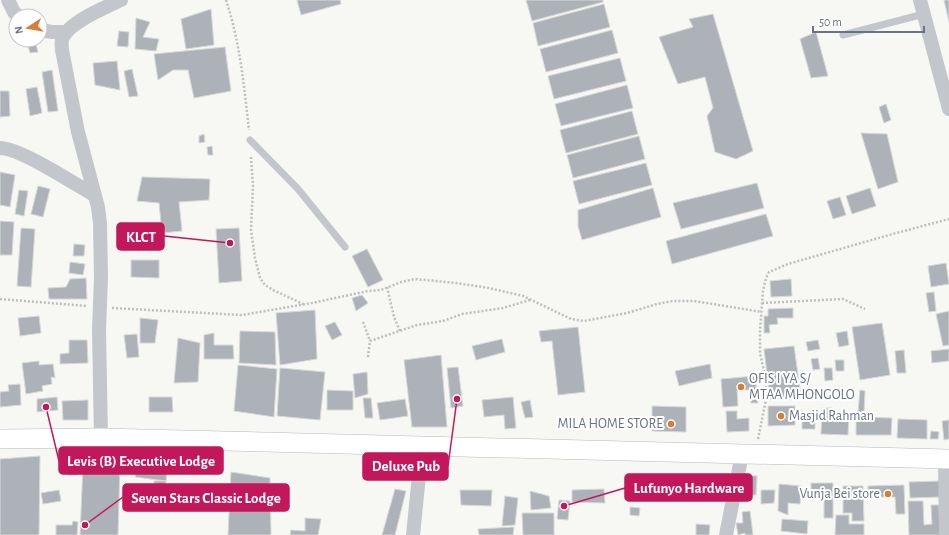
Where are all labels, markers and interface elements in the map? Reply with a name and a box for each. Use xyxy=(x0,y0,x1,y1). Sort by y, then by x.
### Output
north arrow xyxy=(8,8,48,48)
scale bar xyxy=(813,8,924,34)
text: 50 m xyxy=(819,16,842,28)
text: N xyxy=(13,25,25,35)
callout: KLCT xyxy=(117,223,164,250)
text: KLCT xyxy=(126,230,156,245)
place label: OFIS I YA S/ MTAA MHONGOLO xyxy=(749,372,855,402)
marker: OFIS I YA S/ MTAA MHONGOLO xyxy=(736,382,746,392)
place label: Masjid Rahman xyxy=(789,409,874,423)
marker: Masjid Rahman xyxy=(776,411,786,421)
place label: MILA HOME STORE xyxy=(558,417,663,431)
marker: MILA HOME STORE xyxy=(666,419,676,429)
callout: Levis (B) Executive Lodge xyxy=(59,447,223,474)
callout: Deluxe Pub xyxy=(363,453,448,480)
text: Levis (B) Executive Lodge xyxy=(67,454,215,469)
text: Deluxe Pub xyxy=(372,459,440,474)
callout: Lufunyo Hardware xyxy=(625,474,752,501)
text: Lufunyo Hardware xyxy=(634,481,744,496)
callout: Seven Stars Classic Lodge xyxy=(123,484,289,511)
place label: Vunja Bei store xyxy=(799,487,880,501)
marker: Vunja Bei store xyxy=(883,489,893,499)
text: Seven Stars Classic Lodge xyxy=(131,491,281,506)

